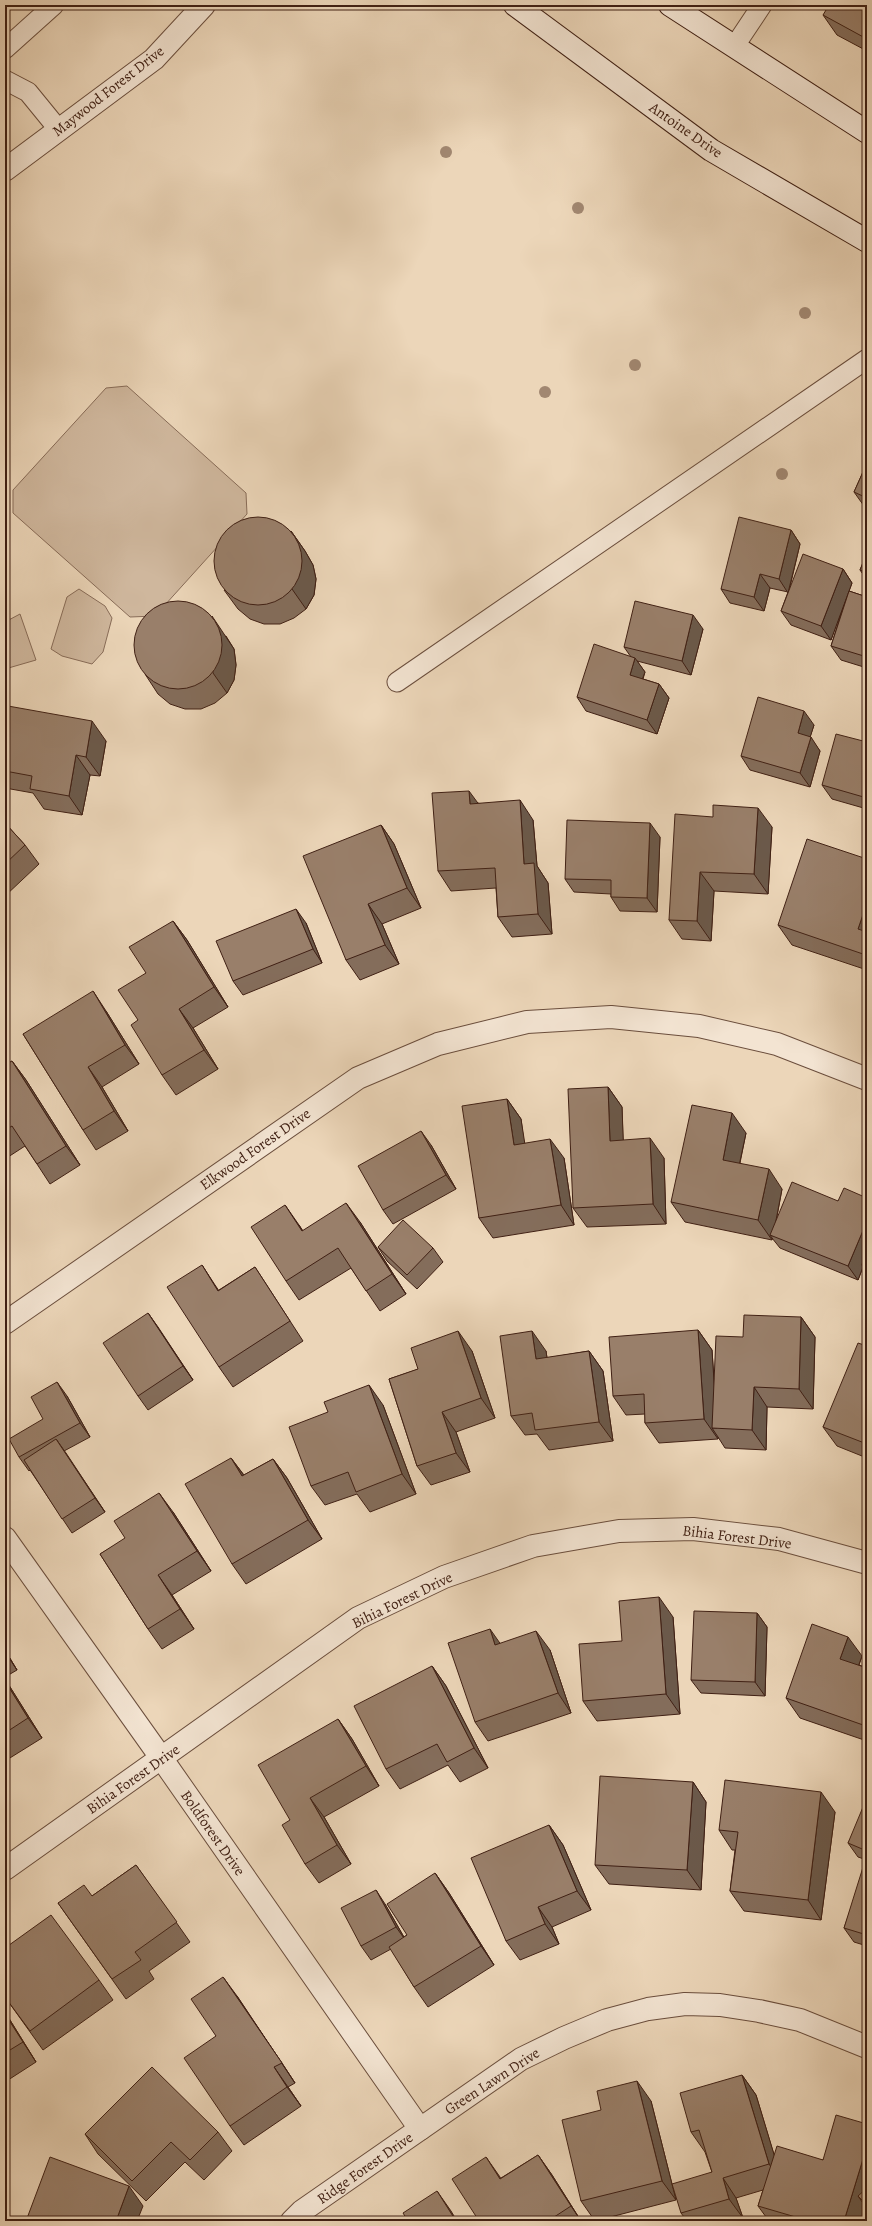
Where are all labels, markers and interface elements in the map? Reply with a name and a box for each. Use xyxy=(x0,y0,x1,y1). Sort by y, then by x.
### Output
street label: Maywood Forest Drive xyxy=(48,41,168,141)
street label: Antoine Drive xyxy=(645,97,727,163)
street label: Elkwood Forest Drive xyxy=(196,1103,314,1195)
street label: Bihia Forest Drive xyxy=(681,1520,793,1554)
street label: Bihia Forest Drive xyxy=(348,1567,456,1633)
street label: Bihia Forest Drive xyxy=(82,1739,184,1819)
street label: Boldforest Drive xyxy=(176,1786,250,1880)
street label: Green Lawn Drive xyxy=(441,2043,544,2119)
street label: Ridge Forest Drive xyxy=(313,2127,417,2209)

